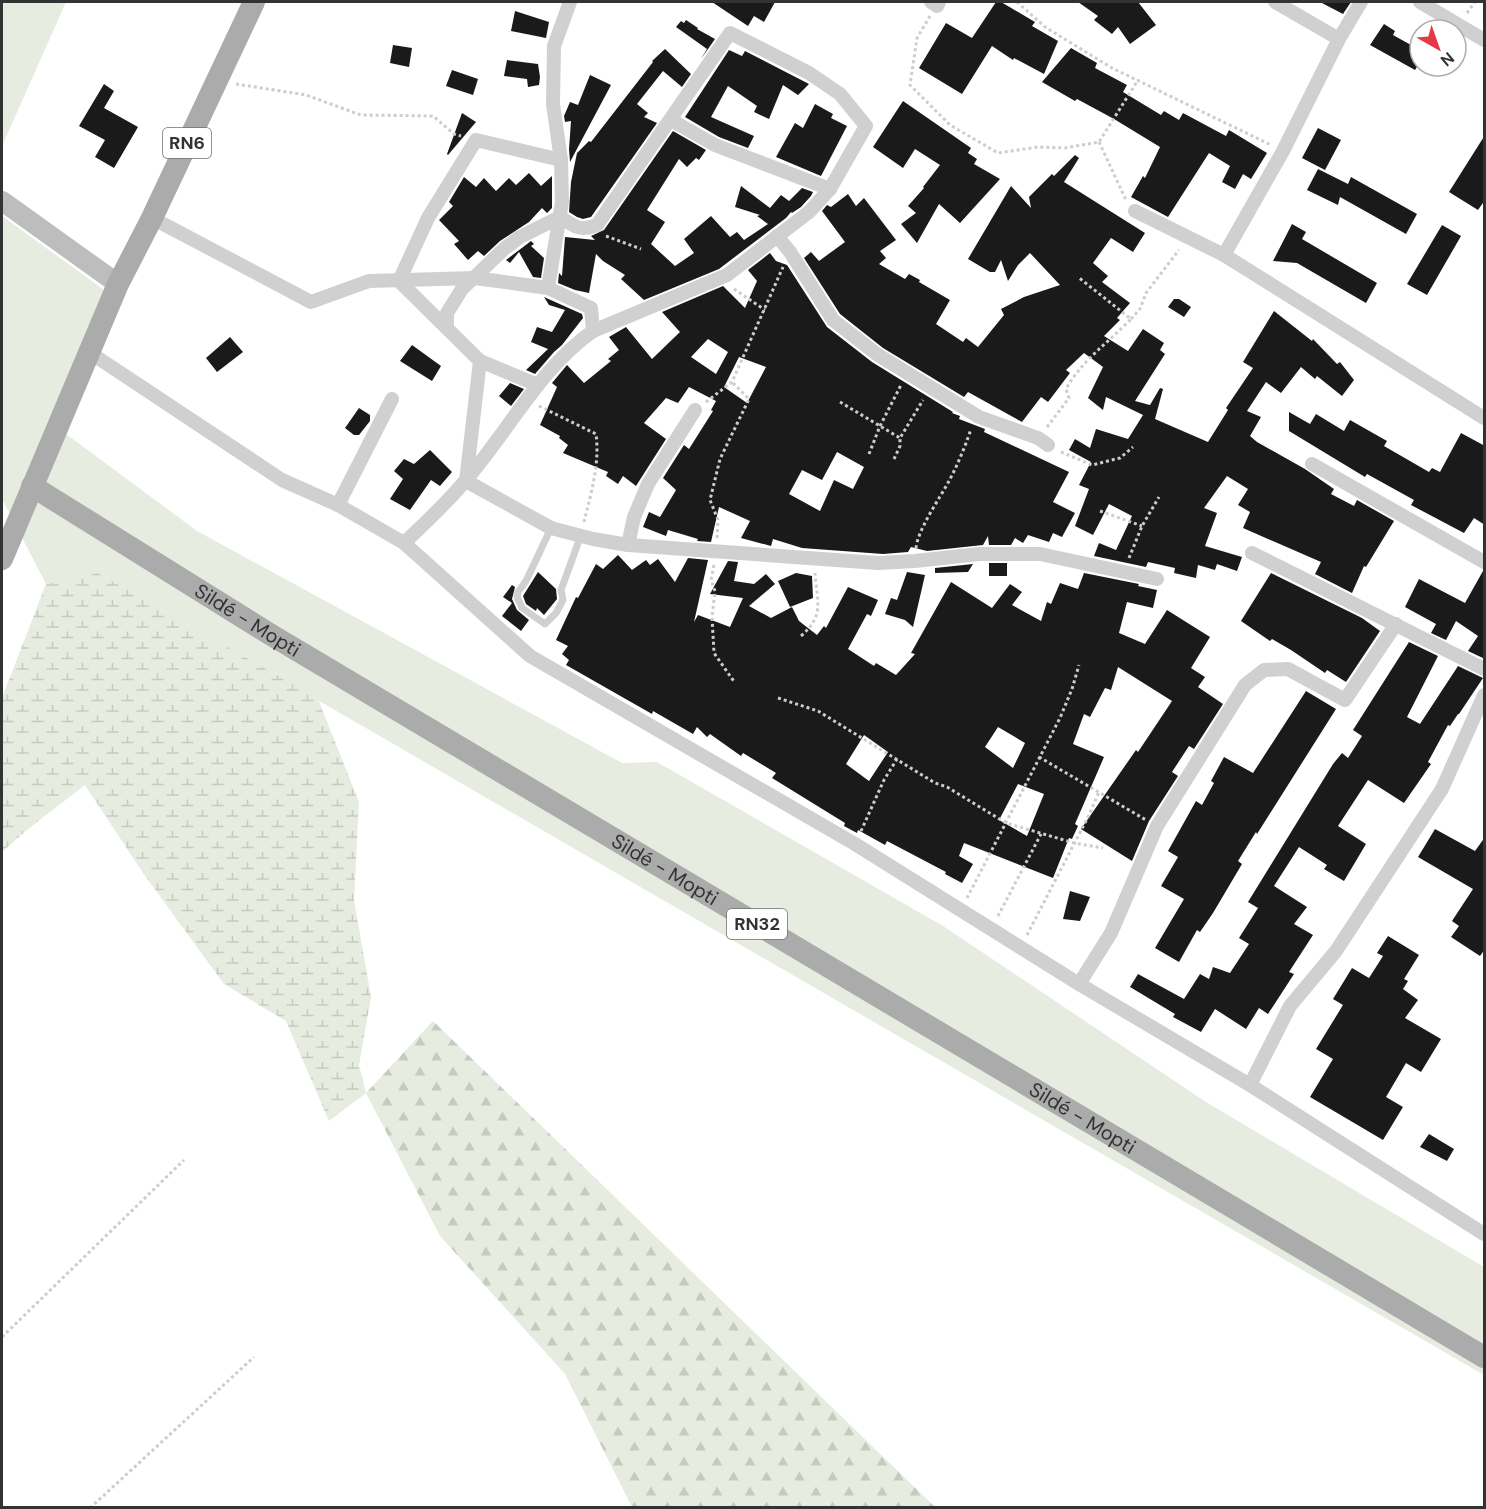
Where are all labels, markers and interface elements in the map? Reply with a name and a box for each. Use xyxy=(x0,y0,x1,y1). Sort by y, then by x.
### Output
north arrow xyxy=(1408,18,1468,78)
text: N xyxy=(1436,47,1459,71)
road number: RN6 xyxy=(163,128,211,158)
street label: Sildé - Mopti xyxy=(190,578,305,663)
street label: Sildé - Mopti xyxy=(607,828,723,911)
road number: RN32 xyxy=(727,909,787,939)
street label: Sildé - Mopti xyxy=(1024,1076,1141,1160)

